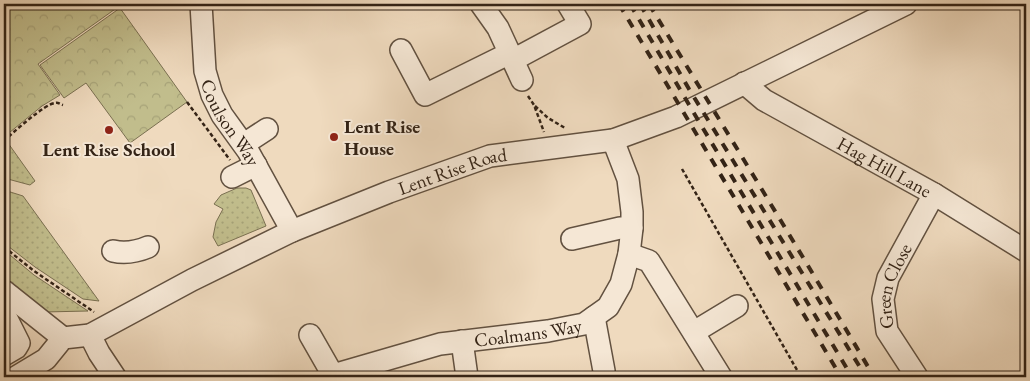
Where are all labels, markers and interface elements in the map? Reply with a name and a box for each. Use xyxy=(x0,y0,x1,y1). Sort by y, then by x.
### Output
street label: Coulson Way xyxy=(195,76,267,171)
place label: Lent Rise House xyxy=(344,114,420,161)
marker: Lent Rise School xyxy=(103,124,115,136)
marker: Lent Rise House xyxy=(328,131,340,143)
street label: Hag Hill Lane xyxy=(833,131,936,203)
place label: Lent Rise School xyxy=(43,137,176,162)
street label: Lent Rise Road xyxy=(394,141,509,200)
street label: Green Close xyxy=(870,239,917,330)
street label: Coalmans Way xyxy=(473,312,584,352)

